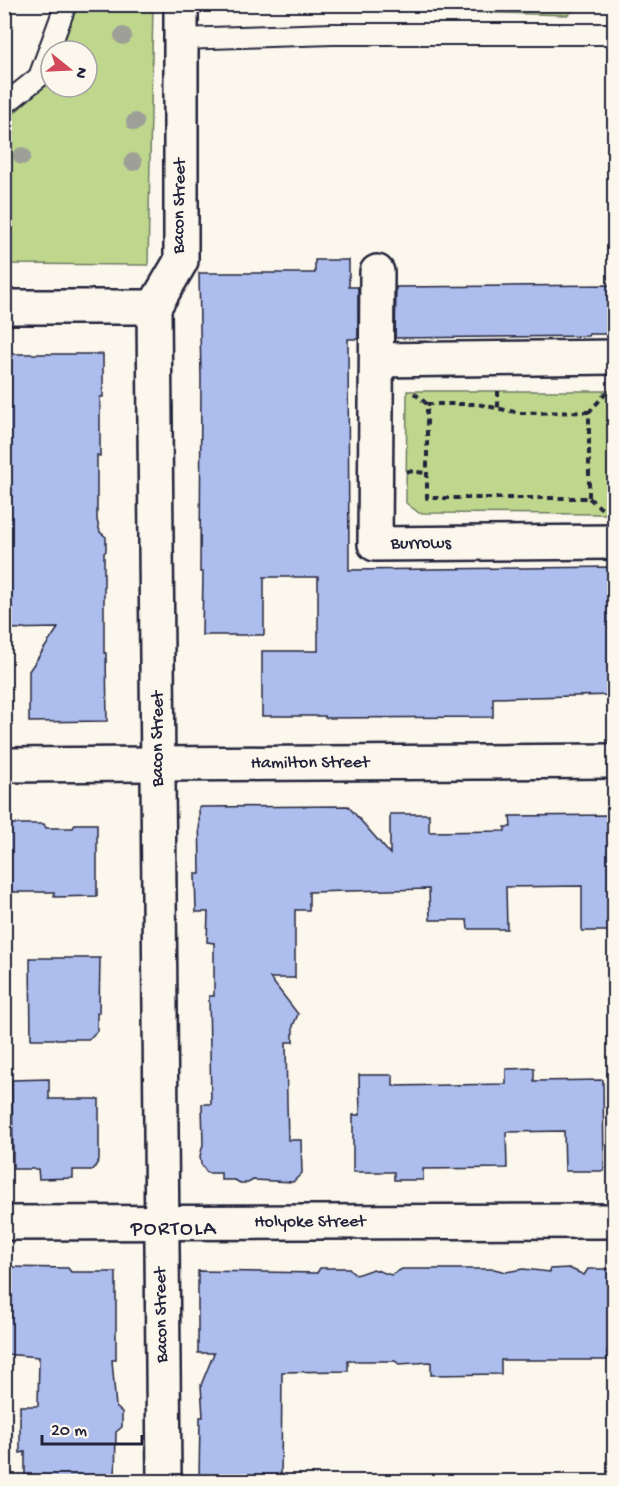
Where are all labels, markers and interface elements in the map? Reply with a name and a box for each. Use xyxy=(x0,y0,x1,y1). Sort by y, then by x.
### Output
north arrow xyxy=(39,39,99,99)
text: N xyxy=(69,65,91,81)
street label: Bacon Street xyxy=(169,156,191,255)
street label: Burrows xyxy=(390,533,453,554)
street label: Bacon Street xyxy=(148,690,169,788)
street label: Hamilton Street xyxy=(251,752,371,774)
street label: Holyoke Street xyxy=(254,1211,367,1233)
district label: PORTOLA xyxy=(130,1218,217,1243)
street label: Bacon Street xyxy=(151,1265,173,1364)
scale bar xyxy=(42,1408,142,1446)
text: 20 m xyxy=(51,1421,87,1442)

